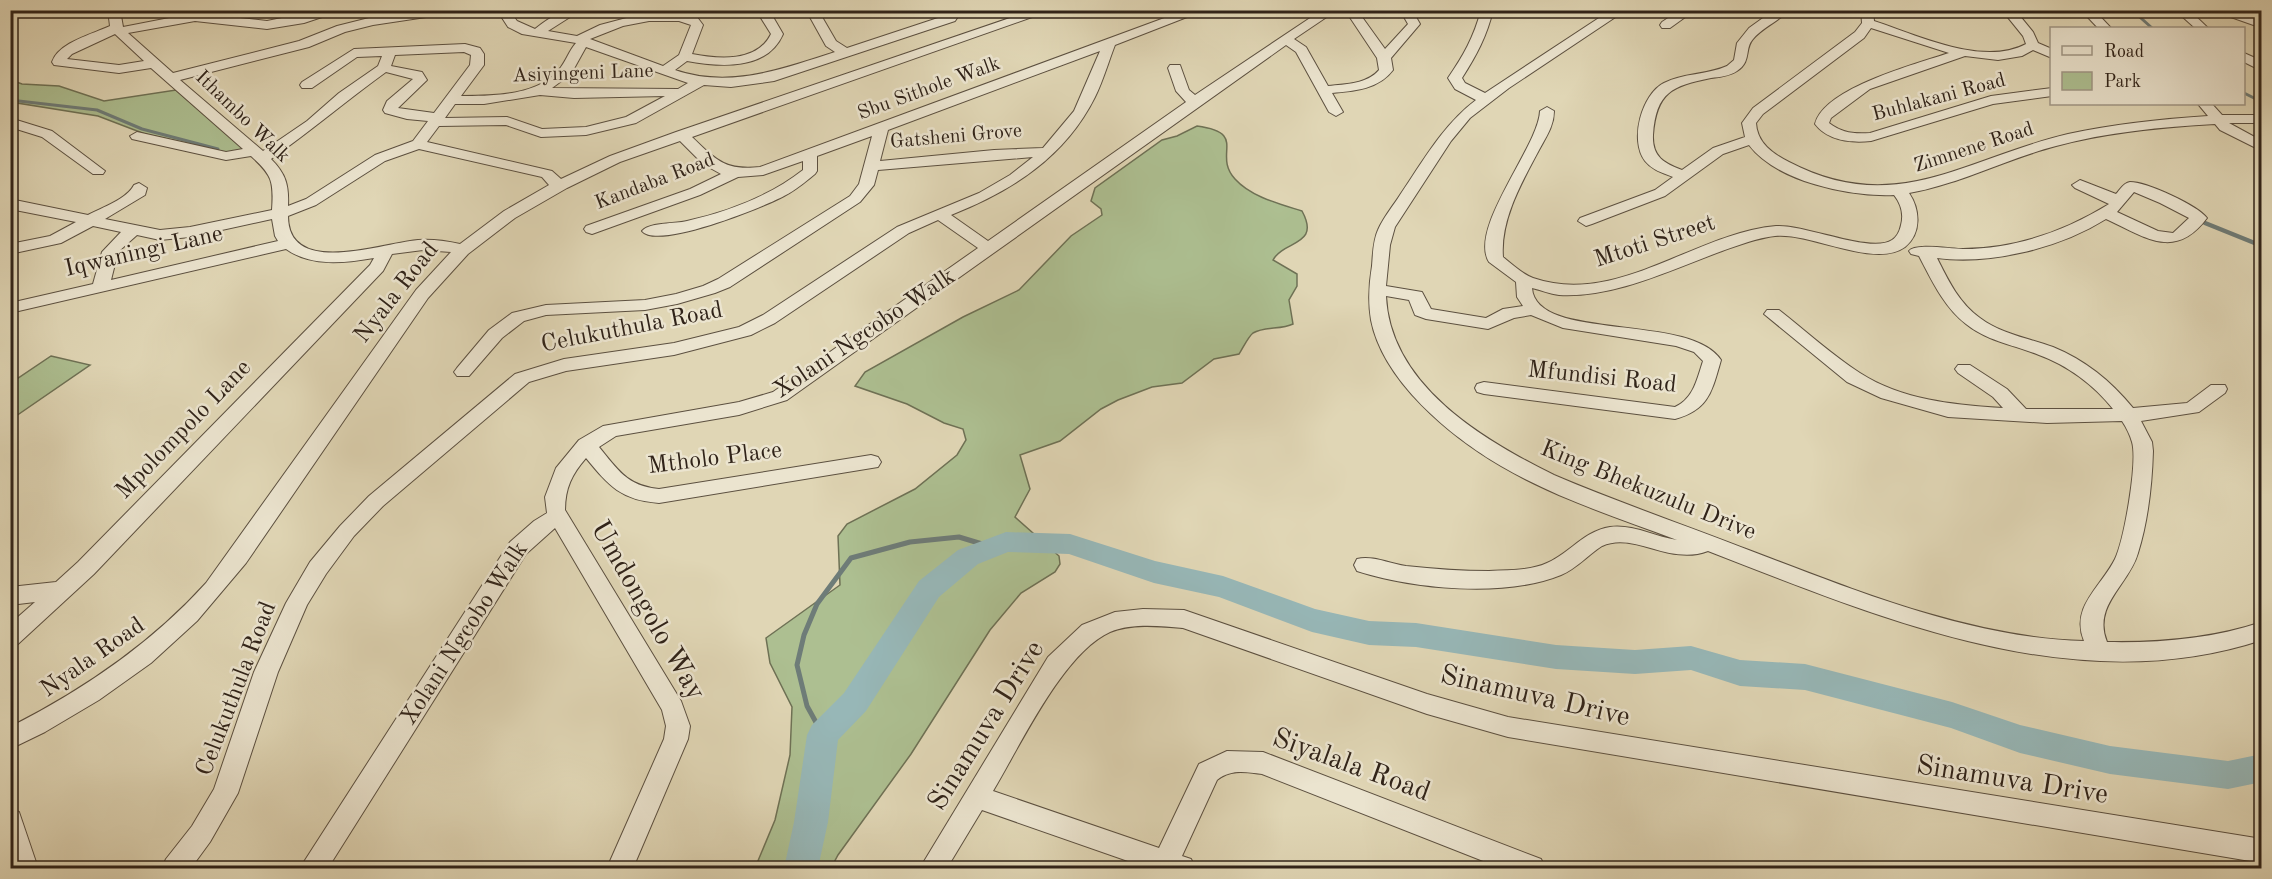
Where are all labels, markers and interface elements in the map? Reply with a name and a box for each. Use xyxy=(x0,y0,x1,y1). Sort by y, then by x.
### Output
legend xyxy=(2050,27,2245,105)
text: Road xyxy=(2104,43,2144,61)
street label: Sbu Sithole Walk xyxy=(855,54,1003,124)
street label: Asiyingeni Lane xyxy=(512,62,654,86)
street label: Ithambo Walk xyxy=(191,67,293,167)
street label: Buhlakani Road xyxy=(1870,71,2008,125)
text: Park xyxy=(2104,73,2141,91)
street label: Zimnene Road xyxy=(1912,119,2036,177)
street label: Gatsheni Grove xyxy=(889,121,1023,153)
street label: Kandaba Road xyxy=(592,150,718,214)
street label: Mtoti Street xyxy=(1592,211,1718,273)
street label: Iqwaningi Lane xyxy=(63,222,225,282)
street label: Nyala Road xyxy=(350,238,444,348)
street label: Xolani Ngcobo Walk xyxy=(770,265,960,403)
street label: Celukuthula Road xyxy=(539,299,725,357)
street label: Mpolompolo Lane xyxy=(112,356,256,504)
street label: Mfundisi Road xyxy=(1526,358,1678,398)
street label: King Bhekuzulu Drive xyxy=(1537,437,1759,545)
street label: Mtholo Place xyxy=(647,439,783,479)
street label: Umdongolo Way xyxy=(584,517,710,706)
street label: Xolani Ngcobo Walk xyxy=(397,538,533,730)
street label: Celukuthula Road xyxy=(193,599,281,779)
street label: Nyala Road xyxy=(37,614,149,702)
street label: Sinamuva Drive xyxy=(924,636,1050,816)
street label: Sinamuva Drive xyxy=(1437,662,1633,732)
street label: Siyalala Road xyxy=(1268,725,1434,807)
street label: Sinamuva Drive xyxy=(1914,752,2110,810)

